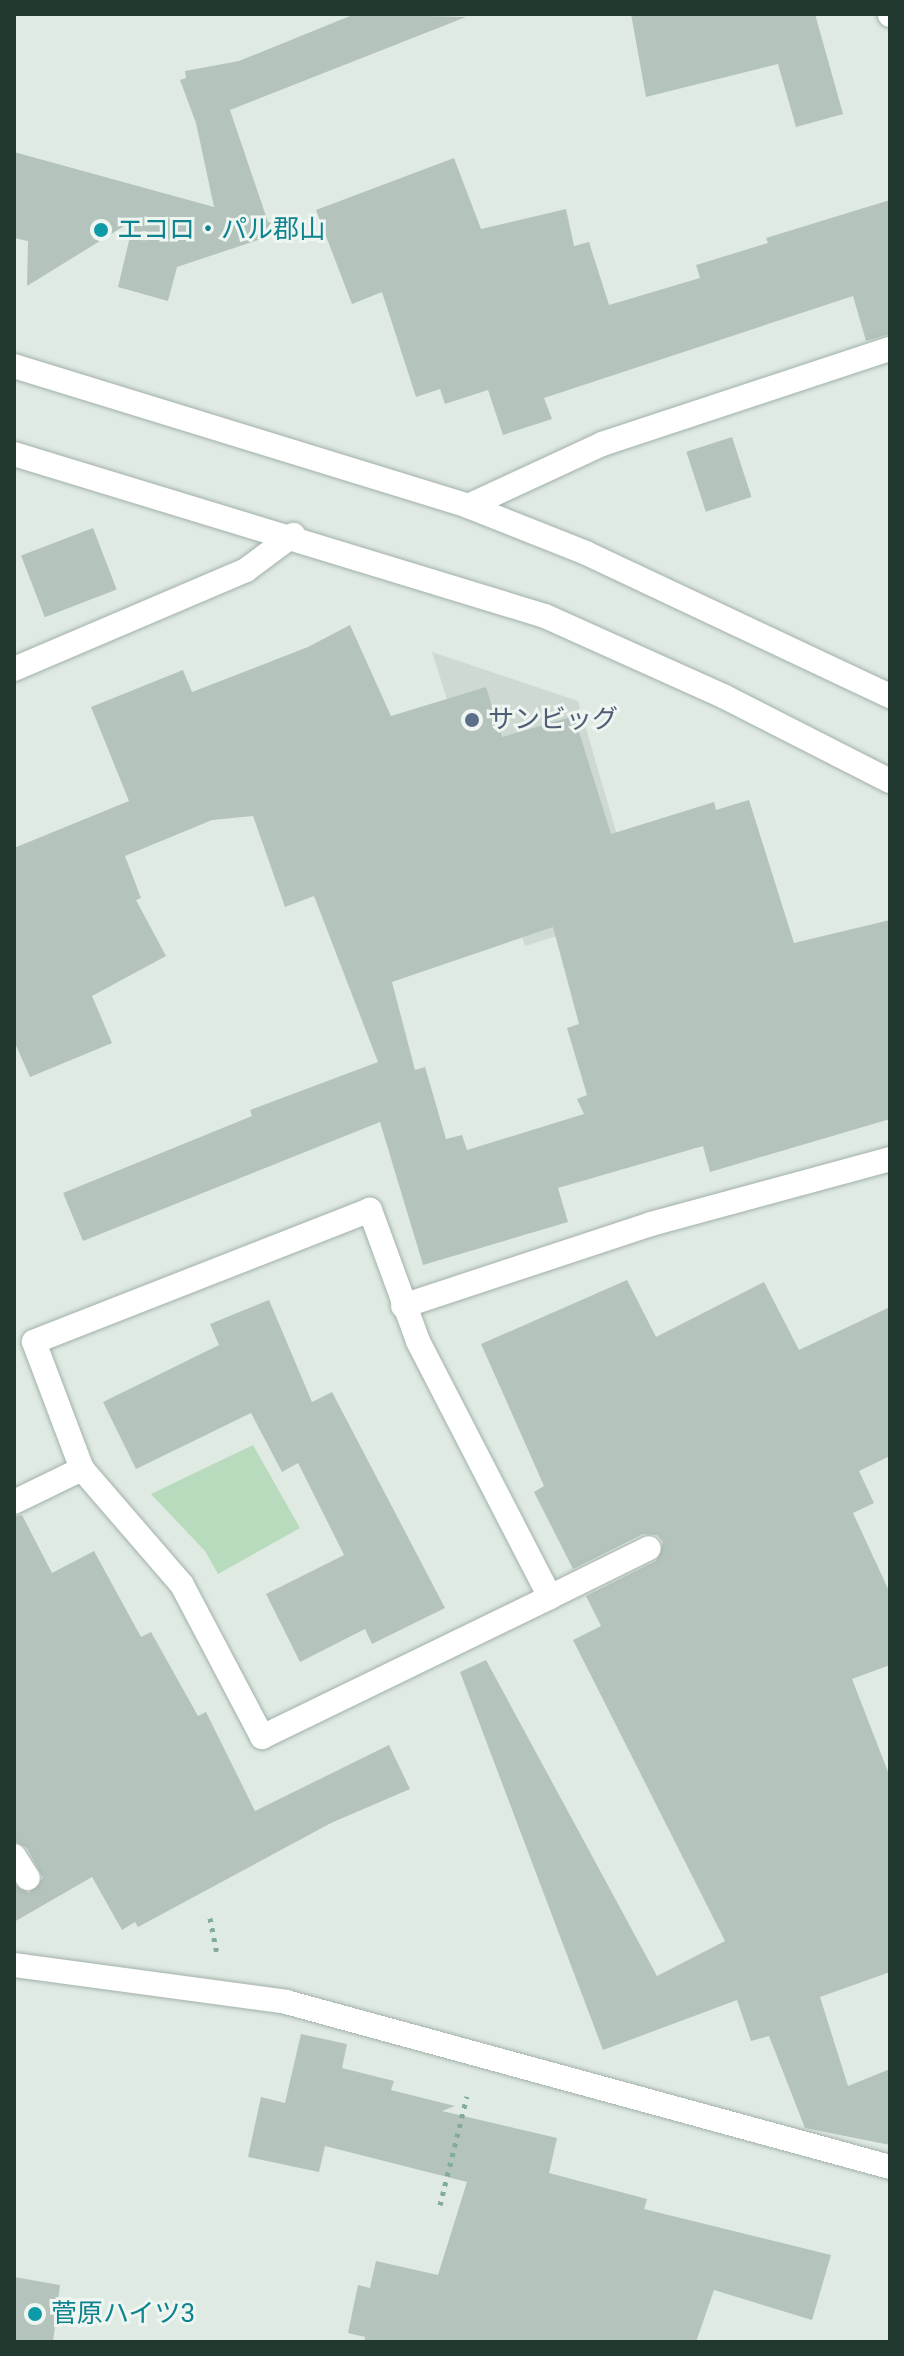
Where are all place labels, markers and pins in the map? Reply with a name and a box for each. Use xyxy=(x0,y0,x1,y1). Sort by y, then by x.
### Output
place label: エコロ・パル郡山 xyxy=(117,214,325,246)
marker: エコロ・パル郡山 xyxy=(92,221,110,239)
place label: サンビッグ xyxy=(488,704,618,736)
marker: サンビッグ xyxy=(463,711,481,729)
place label: 菅原ハイツ3 xyxy=(51,2298,196,2330)
marker: 菅原ハイツ3 xyxy=(26,2305,44,2323)

